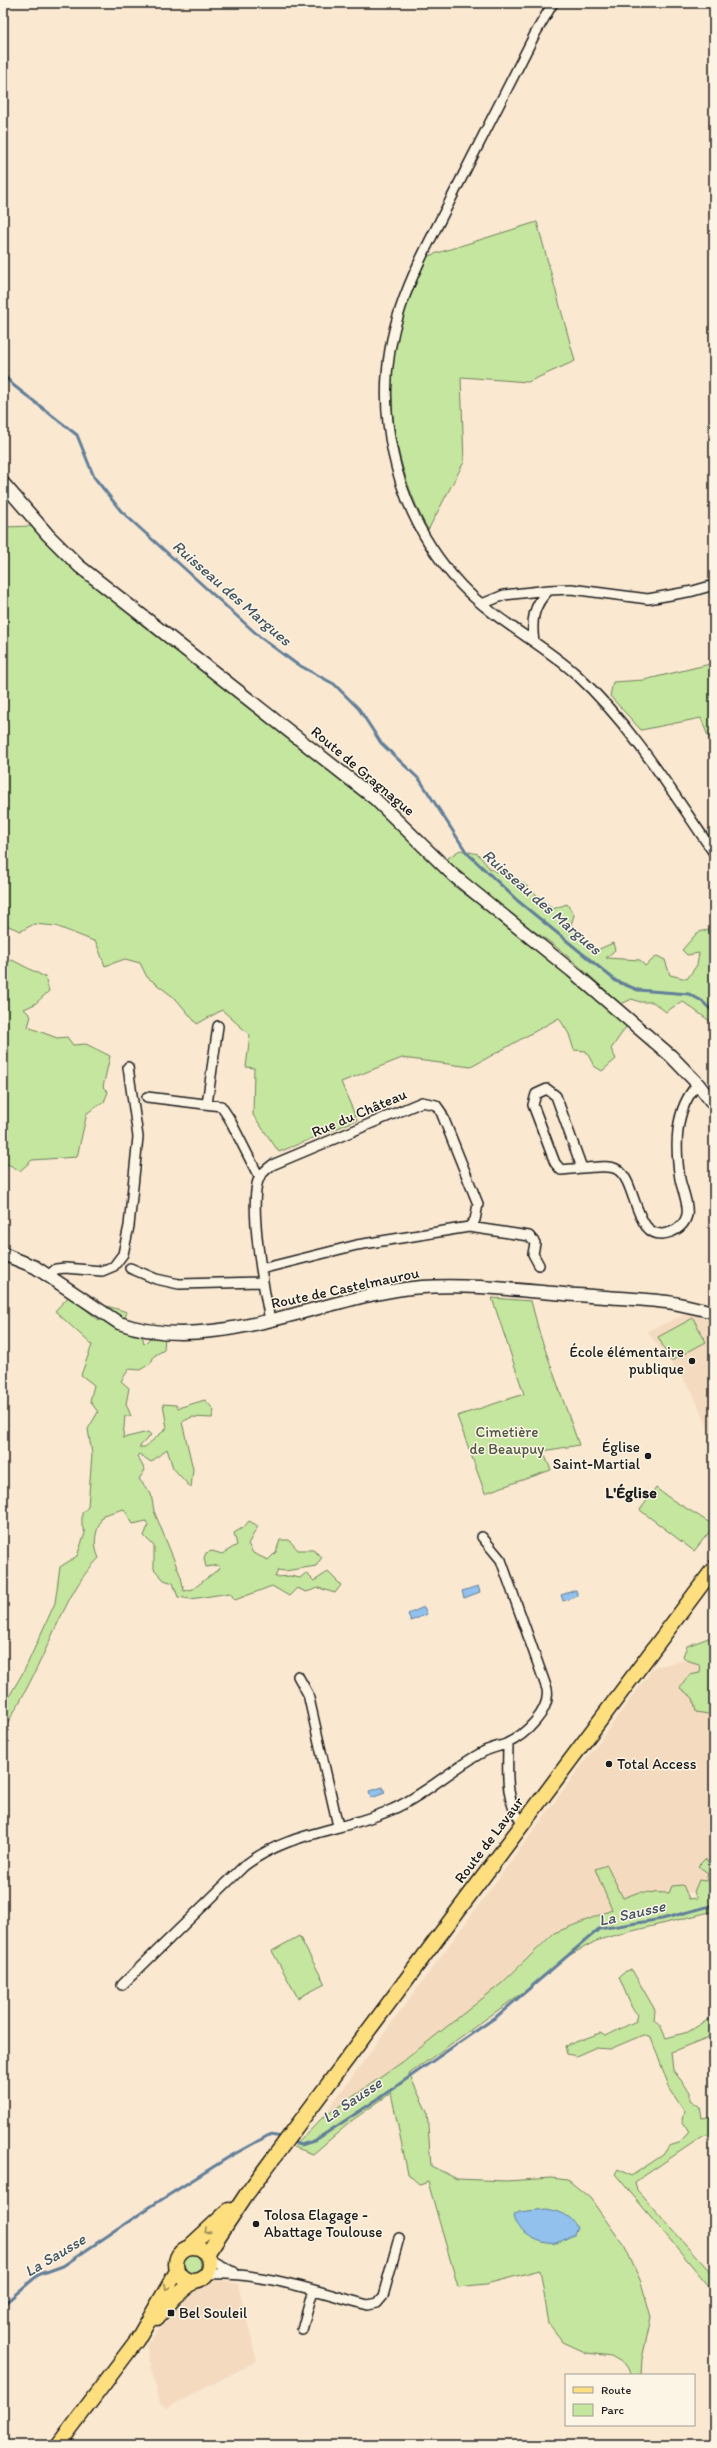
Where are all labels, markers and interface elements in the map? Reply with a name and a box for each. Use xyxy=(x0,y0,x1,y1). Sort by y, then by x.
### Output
water label: Ruisseau des Margues xyxy=(169,536,296,650)
street label: Route de Gragnague xyxy=(307,722,419,820)
water label: Ruisseau des Margues xyxy=(479,845,606,959)
street label: Rue du Château xyxy=(309,1085,410,1141)
street label: Route de Castelmaurou xyxy=(269,1263,421,1313)
place label: École élémentaire publique xyxy=(569,1343,684,1378)
marker: École élémentaire publique xyxy=(687,1356,697,1366)
park label: Cimetière de Beaupuy xyxy=(470,1423,544,1458)
place label: Église Saint-Martial xyxy=(553,1438,641,1473)
marker: Église Saint-Martial xyxy=(643,1451,653,1461)
district label: L'Église xyxy=(605,1483,657,1503)
place label: Total Access xyxy=(617,1755,697,1773)
marker: Total Access xyxy=(604,1759,614,1769)
street label: Route de Lavaur xyxy=(451,1793,527,1887)
water label: La Sausse xyxy=(597,1896,668,1930)
water label: La Sausse xyxy=(319,2072,386,2127)
place label: Tolosa Elagage - Abattage Toulouse xyxy=(264,2206,382,2241)
marker: Tolosa Elagage - Abattage Toulouse xyxy=(251,2219,261,2229)
one-way arrow xyxy=(205,2226,212,2233)
water label: La Sausse xyxy=(21,2229,90,2281)
one-way arrow xyxy=(165,2283,172,2290)
place label: Bel Souleil xyxy=(179,2304,248,2322)
marker: Bel Souleil xyxy=(166,2308,176,2318)
legend xyxy=(565,2374,695,2426)
text: Route xyxy=(601,2383,631,2397)
text: Parc xyxy=(601,2403,624,2417)

